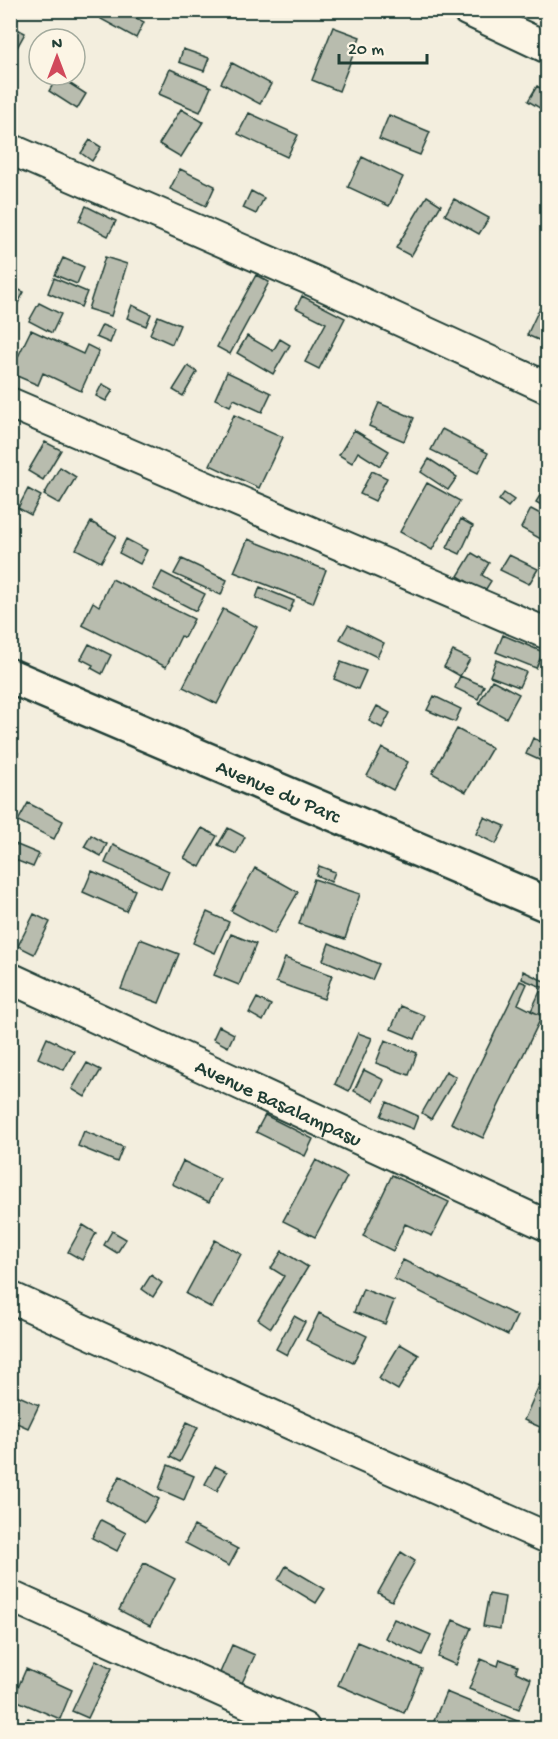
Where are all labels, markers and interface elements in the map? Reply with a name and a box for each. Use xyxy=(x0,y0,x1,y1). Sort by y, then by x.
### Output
north arrow xyxy=(27,27,87,87)
scale bar xyxy=(339,27,428,65)
text: N xyxy=(52,36,63,55)
text: 20 m xyxy=(348,40,384,61)
street label: Avenue du Parc xyxy=(211,756,344,831)
street label: Avenue Basalampasu xyxy=(190,1056,365,1154)

